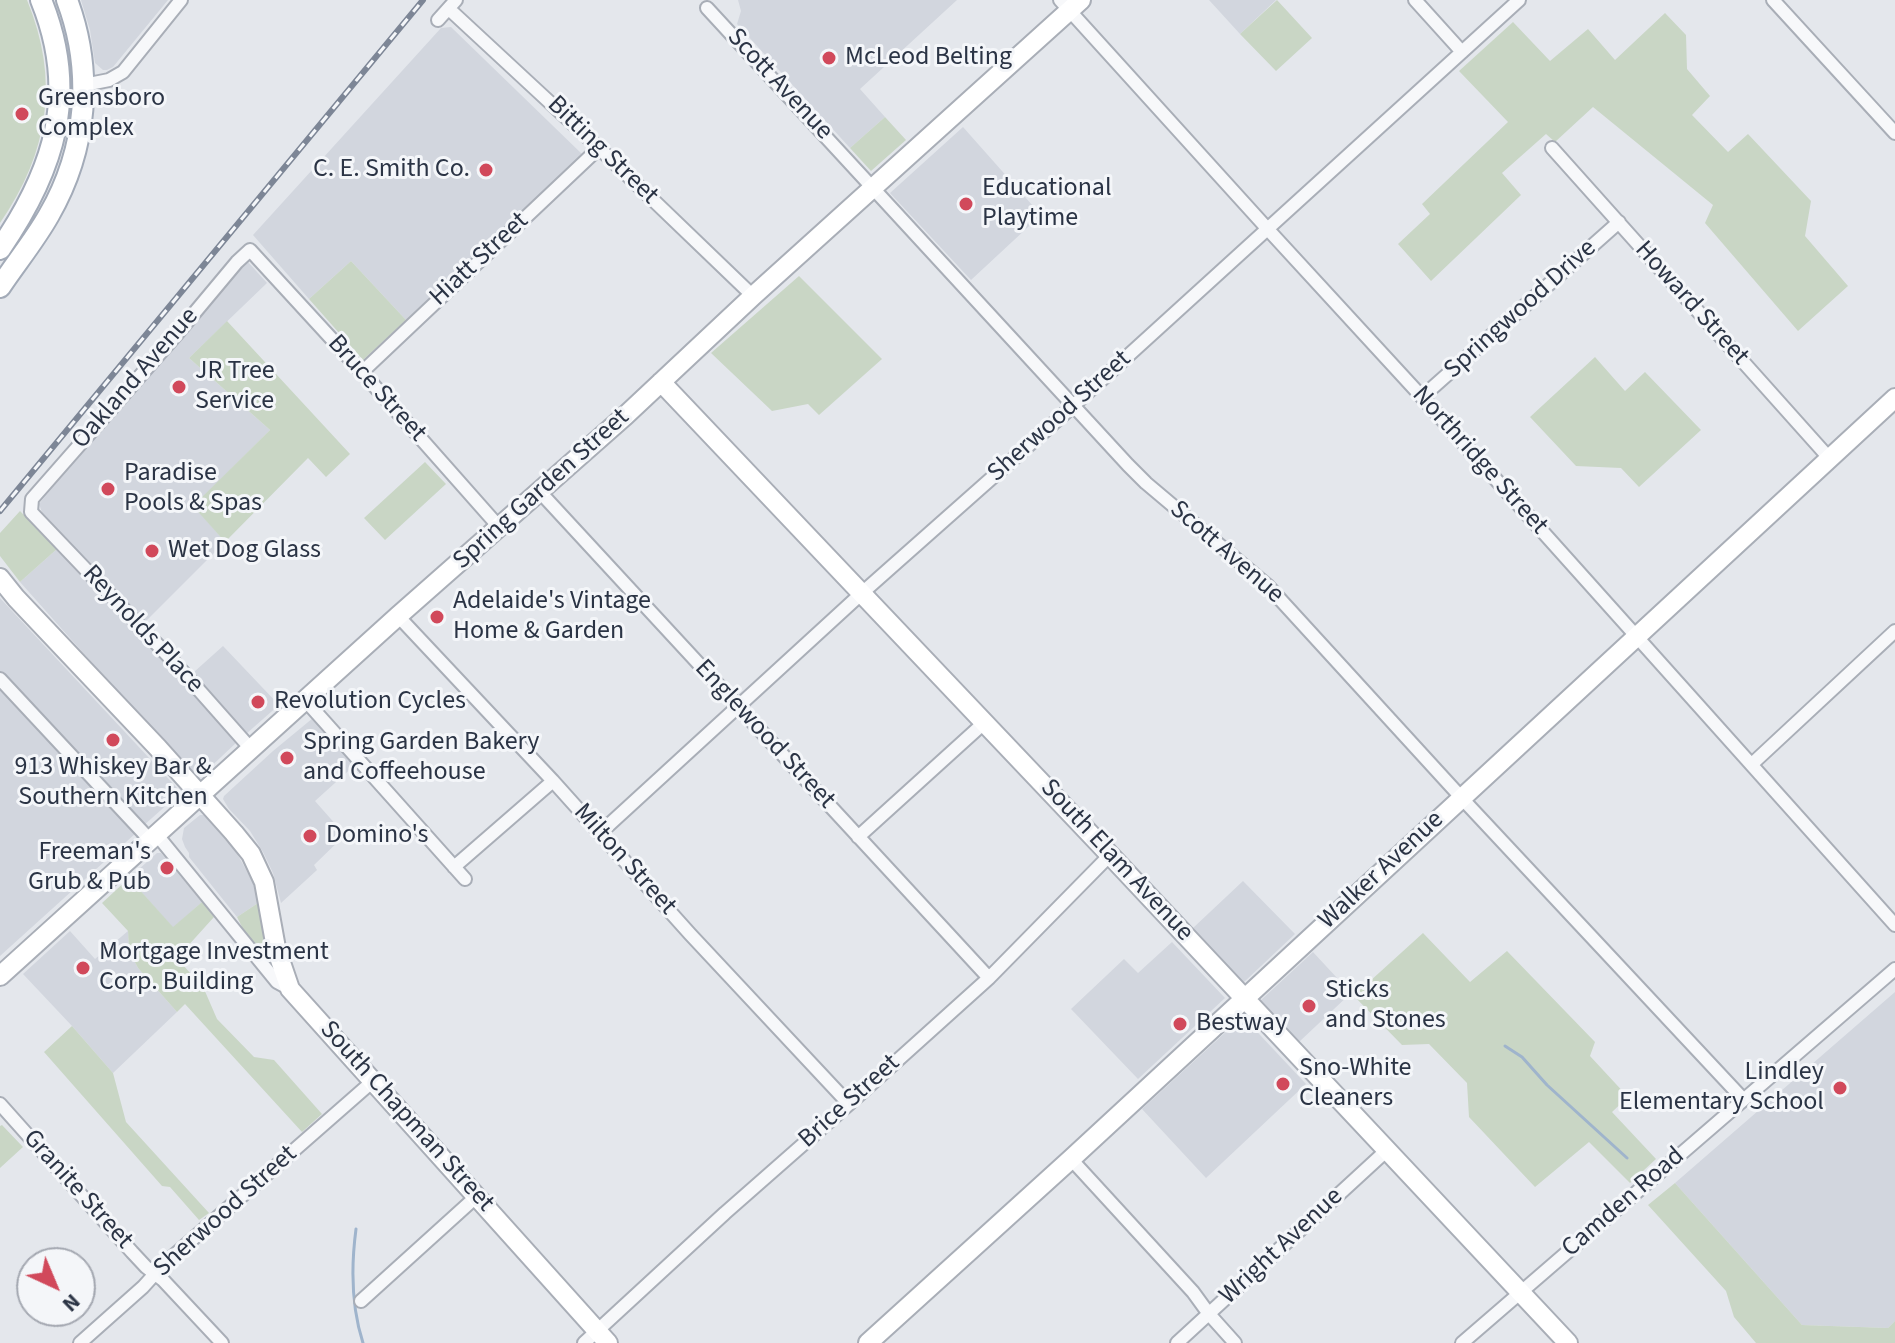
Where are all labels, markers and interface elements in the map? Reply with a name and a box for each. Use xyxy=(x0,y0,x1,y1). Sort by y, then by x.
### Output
street label: Scott Avenue xyxy=(719,23,839,147)
place label: McLeod Belting xyxy=(845,42,1012,74)
marker: McLeod Belting xyxy=(820,49,838,67)
place label: Greensboro Complex xyxy=(38,83,165,144)
street label: Bitting Street xyxy=(540,90,664,212)
marker: Greensboro Complex xyxy=(13,105,31,123)
place label: C. E. Smith Co. xyxy=(313,154,470,186)
marker: C. E. Smith Co. xyxy=(477,161,495,179)
place label: Educational Playtime xyxy=(982,173,1112,234)
marker: Educational Playtime xyxy=(957,195,975,213)
street label: Hiatt Street xyxy=(424,206,536,314)
street label: Springwood Drive xyxy=(1439,234,1603,386)
street label: Howard Street xyxy=(1627,236,1755,372)
street label: Oakland Avenue xyxy=(66,302,206,456)
street label: Bruce Street xyxy=(320,329,432,449)
street label: Sherwood Street xyxy=(982,345,1138,489)
place label: JR Tree Service xyxy=(195,356,275,418)
marker: JR Tree Service xyxy=(170,378,188,396)
street label: Northridge Street xyxy=(1404,380,1554,542)
street label: Spring Garden Street xyxy=(448,403,636,577)
place label: Paradise Pools & Spas xyxy=(124,458,262,520)
marker: Paradise Pools & Spas xyxy=(99,480,117,498)
street label: Scott Avenue xyxy=(1162,495,1290,611)
place label: Wet Dog Glass xyxy=(168,535,321,567)
marker: Wet Dog Glass xyxy=(143,542,161,560)
street label: Reynolds Place xyxy=(75,559,209,701)
place label: Adelaide's Vintage Home & Garden xyxy=(453,586,651,648)
marker: Adelaide's Vintage Home & Garden xyxy=(428,608,446,626)
street label: Englewood Street xyxy=(687,654,841,816)
place label: Revolution Cycles xyxy=(274,686,466,718)
marker: Revolution Cycles xyxy=(249,693,267,711)
place label: Spring Garden Bakery and Coffeehouse xyxy=(303,727,539,788)
marker: 913 Whiskey Bar & Southern Kitchen xyxy=(104,731,122,749)
marker: Spring Garden Bakery and Coffeehouse xyxy=(278,749,296,767)
place label: 913 Whiskey Bar & Southern Kitchen xyxy=(14,752,212,814)
street label: South Elam Avenue xyxy=(1033,773,1199,949)
street label: Milton Street xyxy=(566,798,682,922)
street label: Walker Avenue xyxy=(1313,805,1451,937)
place label: Domino's xyxy=(326,820,428,852)
marker: Domino's xyxy=(301,827,319,845)
place label: Freeman's Grub & Pub xyxy=(28,837,151,898)
marker: Freeman's Grub & Pub xyxy=(158,859,176,877)
place label: Mortgage Investment Corp. Building xyxy=(99,937,329,998)
marker: Mortgage Investment Corp. Building xyxy=(74,959,92,977)
place label: Sticks and Stones xyxy=(1325,975,1446,1036)
marker: Sticks and Stones xyxy=(1300,997,1318,1015)
place label: Bestway xyxy=(1196,1008,1287,1040)
street label: South Chapman Street xyxy=(312,1015,500,1219)
marker: Bestway xyxy=(1171,1015,1189,1033)
street label: Brice Street xyxy=(793,1049,907,1155)
place label: Sno-White Cleaners xyxy=(1299,1053,1411,1114)
place label: Lindley Elementary School xyxy=(1619,1057,1824,1118)
marker: Sno-White Cleaners xyxy=(1274,1075,1292,1093)
marker: Lindley Elementary School xyxy=(1831,1079,1849,1097)
street label: Granite Street xyxy=(15,1124,139,1256)
street label: Sherwood Street xyxy=(148,1140,304,1284)
street label: Camden Road xyxy=(1556,1141,1692,1265)
street label: Wright Avenue xyxy=(1214,1182,1350,1312)
north arrow xyxy=(16,1247,96,1327)
text: N xyxy=(55,1286,88,1319)

